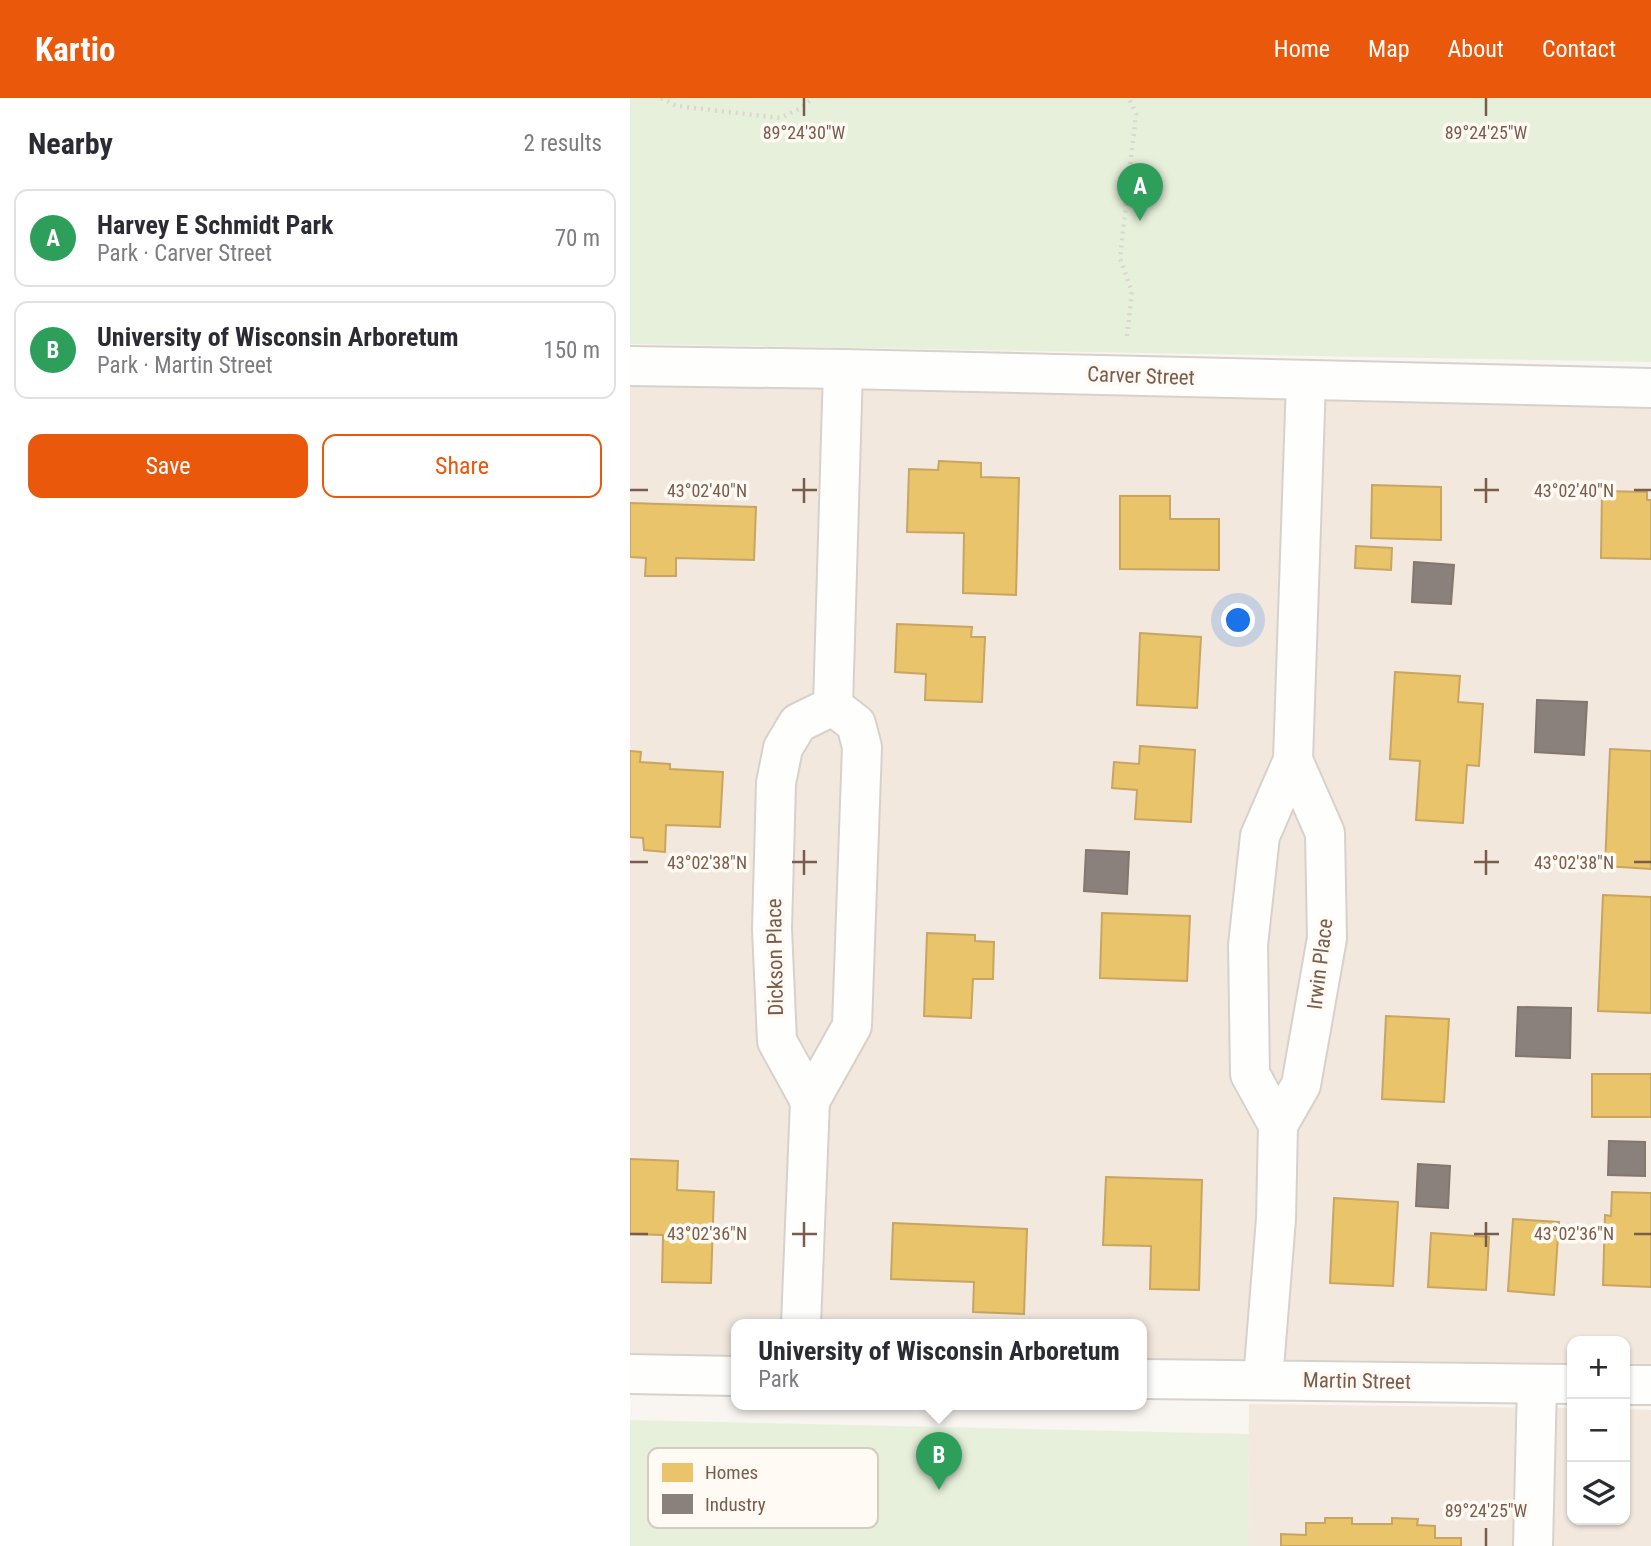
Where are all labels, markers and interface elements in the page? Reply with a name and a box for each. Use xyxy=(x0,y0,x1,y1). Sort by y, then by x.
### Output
text: Kartio xyxy=(35,30,115,69)
text: Home xyxy=(1274,35,1330,63)
text: Map xyxy=(1368,35,1410,63)
text: About xyxy=(1448,35,1504,63)
text: Contact xyxy=(1542,35,1616,63)
text: 89°24'30"W xyxy=(763,122,846,143)
text: 89°24'25"W xyxy=(1445,122,1528,143)
text: Nearby xyxy=(28,126,113,161)
text: 2 results xyxy=(524,130,602,157)
pin: A xyxy=(1117,163,1163,221)
text: Harvey E Schmidt Park xyxy=(97,210,334,240)
text: A xyxy=(46,225,60,252)
text: 70 m xyxy=(555,225,600,252)
text: Park · Carver Street xyxy=(97,240,272,267)
text: University of Wisconsin Arboretum xyxy=(97,322,459,352)
text: B xyxy=(47,337,59,364)
text: 150 m xyxy=(543,337,600,364)
text: Park · Martin Street xyxy=(97,352,273,379)
street label: Carver Street xyxy=(1087,362,1195,390)
button: Save xyxy=(28,434,308,498)
button: Share xyxy=(322,434,602,498)
text: 43°02'40"N xyxy=(667,480,747,501)
text: 43°02'40"N xyxy=(1534,480,1614,501)
your location xyxy=(1221,603,1255,637)
text: 43°02'38"N xyxy=(667,852,747,873)
text: 43°02'38"N xyxy=(1534,852,1614,873)
street label: Dickson Place xyxy=(762,898,788,1016)
street label: Irwin Place xyxy=(1303,917,1337,1011)
text: 43°02'36"N xyxy=(667,1223,747,1244)
text: 43°02'36"N xyxy=(1534,1223,1614,1244)
popup xyxy=(731,1319,1147,1410)
text: University of Wisconsin Arboretum xyxy=(758,1336,1120,1366)
map controls xyxy=(1567,1336,1630,1525)
button: + xyxy=(1567,1336,1630,1399)
text: Park xyxy=(758,1366,799,1393)
street label: Martin Street xyxy=(1303,1368,1411,1394)
button: − xyxy=(1567,1399,1630,1462)
pin: B xyxy=(916,1432,962,1490)
legend xyxy=(648,1448,878,1528)
text: Homes xyxy=(705,1461,758,1484)
button: layers xyxy=(1567,1462,1630,1525)
text: Industry xyxy=(705,1493,766,1516)
text: 89°24'25"W xyxy=(1445,1500,1528,1521)

